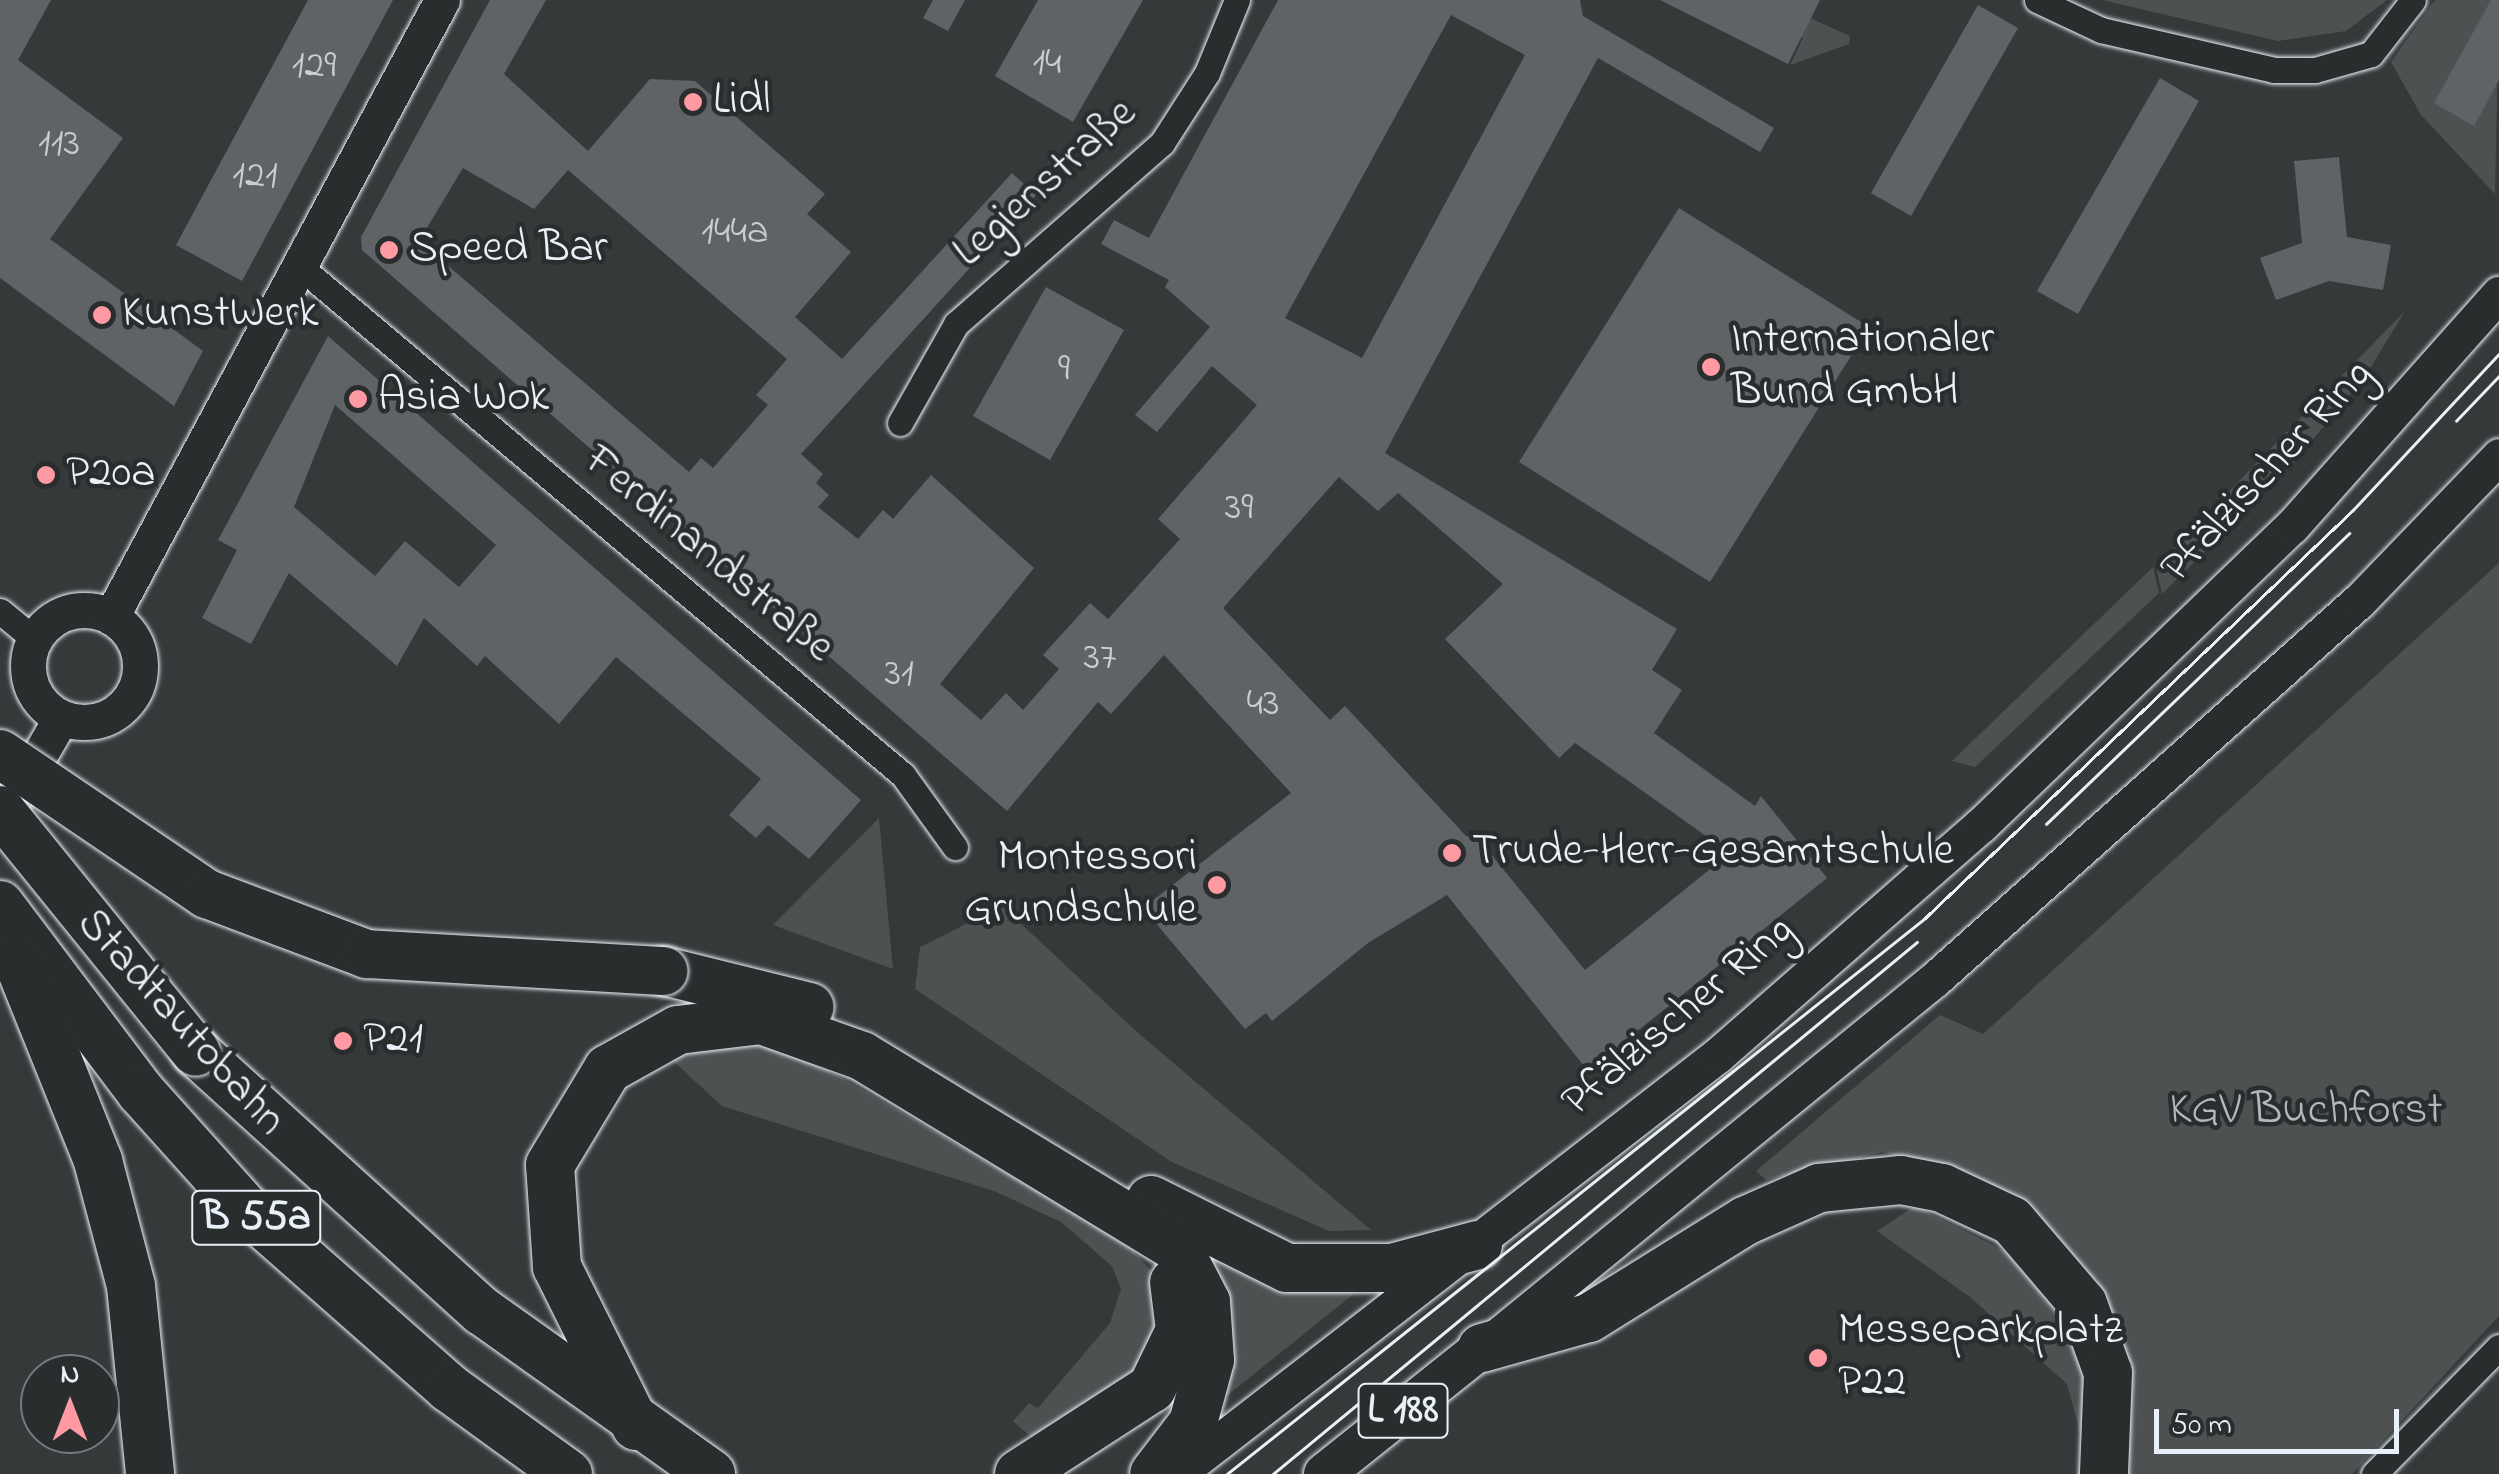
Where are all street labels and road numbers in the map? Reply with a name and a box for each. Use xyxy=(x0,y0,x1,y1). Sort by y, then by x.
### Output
street label: Legienstraße xyxy=(943,88,1149,280)
street label: Pfälzischer Ring xyxy=(2151,349,2385,595)
street label: Ferdinandstraße xyxy=(572,434,844,676)
street label: Stadtautobahn xyxy=(64,898,296,1148)
street label: Pfälzischer Ring xyxy=(1552,904,1806,1130)
road number: B 55a xyxy=(191,1181,321,1255)
road number: L 188 xyxy=(1356,1374,1450,1448)

